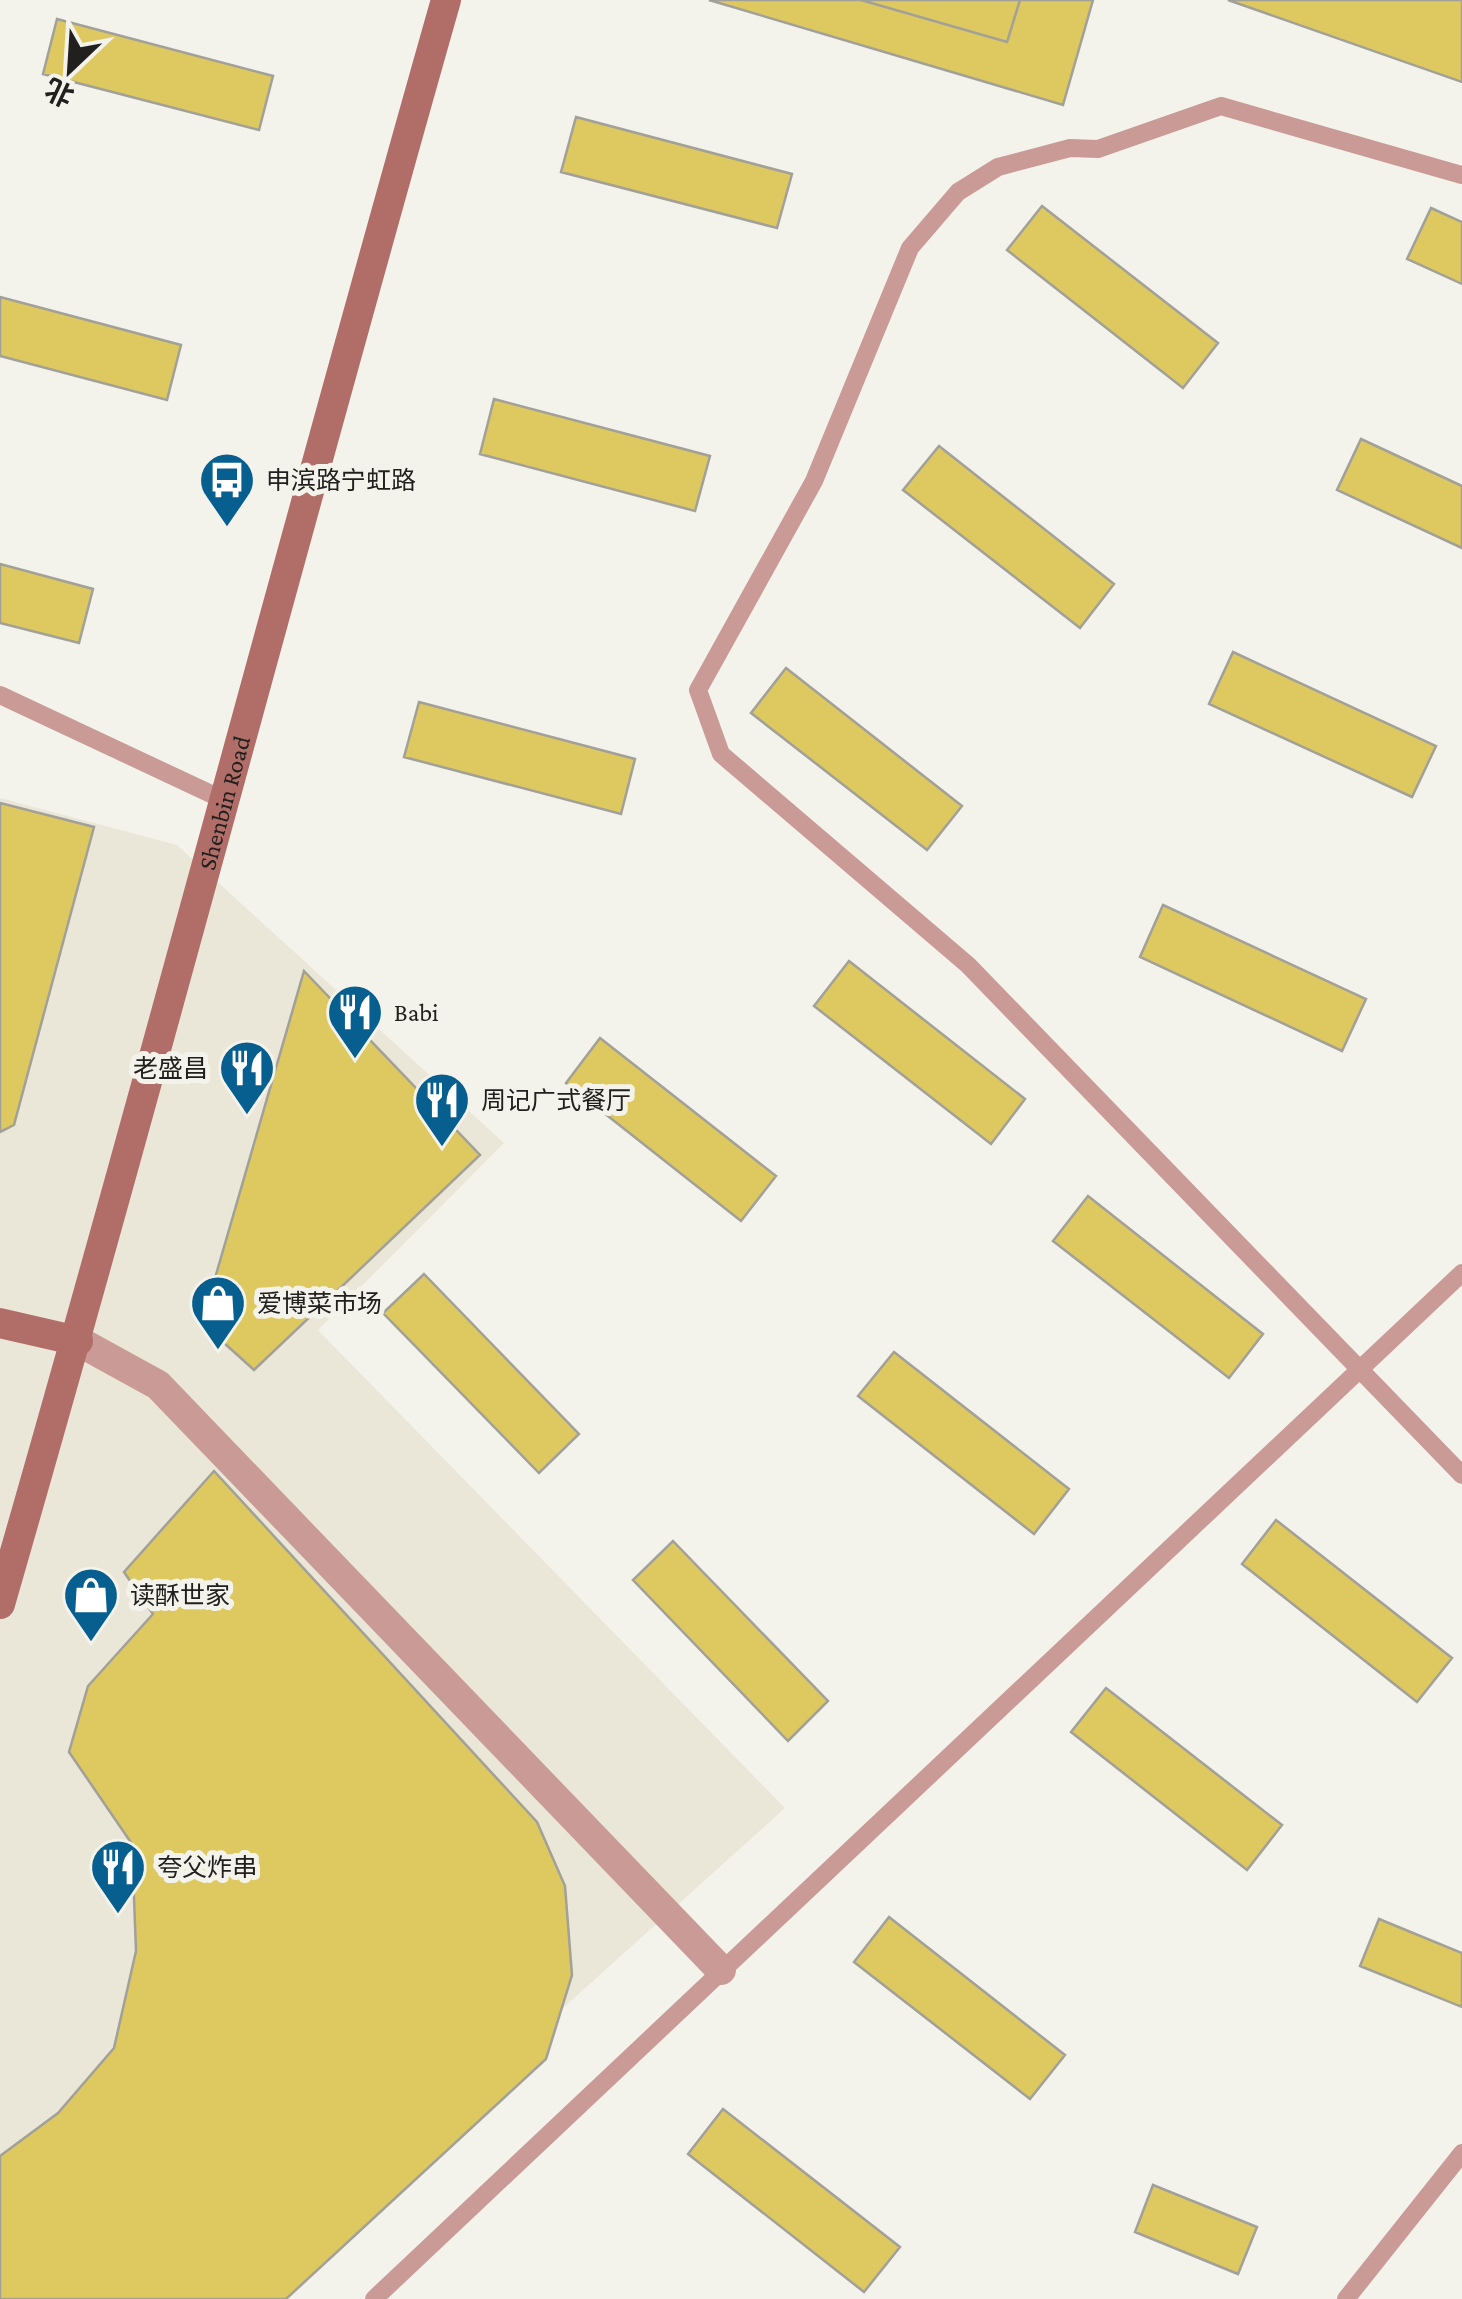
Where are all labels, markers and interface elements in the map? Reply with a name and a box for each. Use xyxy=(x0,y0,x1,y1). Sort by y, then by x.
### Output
north arrow xyxy=(20,20,120,120)
text: 北 xyxy=(40,72,79,112)
bus stop icon: 申滨路宁虹路 xyxy=(197,450,257,529)
place label: 申滨路宁虹路 xyxy=(266,467,416,494)
street label: Shenbin Road xyxy=(192,733,255,873)
restaurant icon: Babi xyxy=(325,982,385,1061)
place label: Babi xyxy=(394,999,439,1026)
restaurant icon: 老盛昌 xyxy=(217,1038,277,1117)
place label: 老盛昌 xyxy=(133,1055,208,1082)
restaurant icon: 周记广式餐厅 xyxy=(412,1070,472,1149)
place label: 周记广式餐厅 xyxy=(481,1087,631,1114)
shop icon: 爱博菜市场 xyxy=(188,1273,248,1352)
place label: 爱博菜市场 xyxy=(257,1290,382,1317)
shop icon: 读酥世家 xyxy=(61,1565,121,1644)
place label: 读酥世家 xyxy=(130,1582,230,1609)
restaurant icon: 夸父炸串 xyxy=(88,1837,148,1916)
place label: 夸父炸串 xyxy=(157,1854,257,1881)

